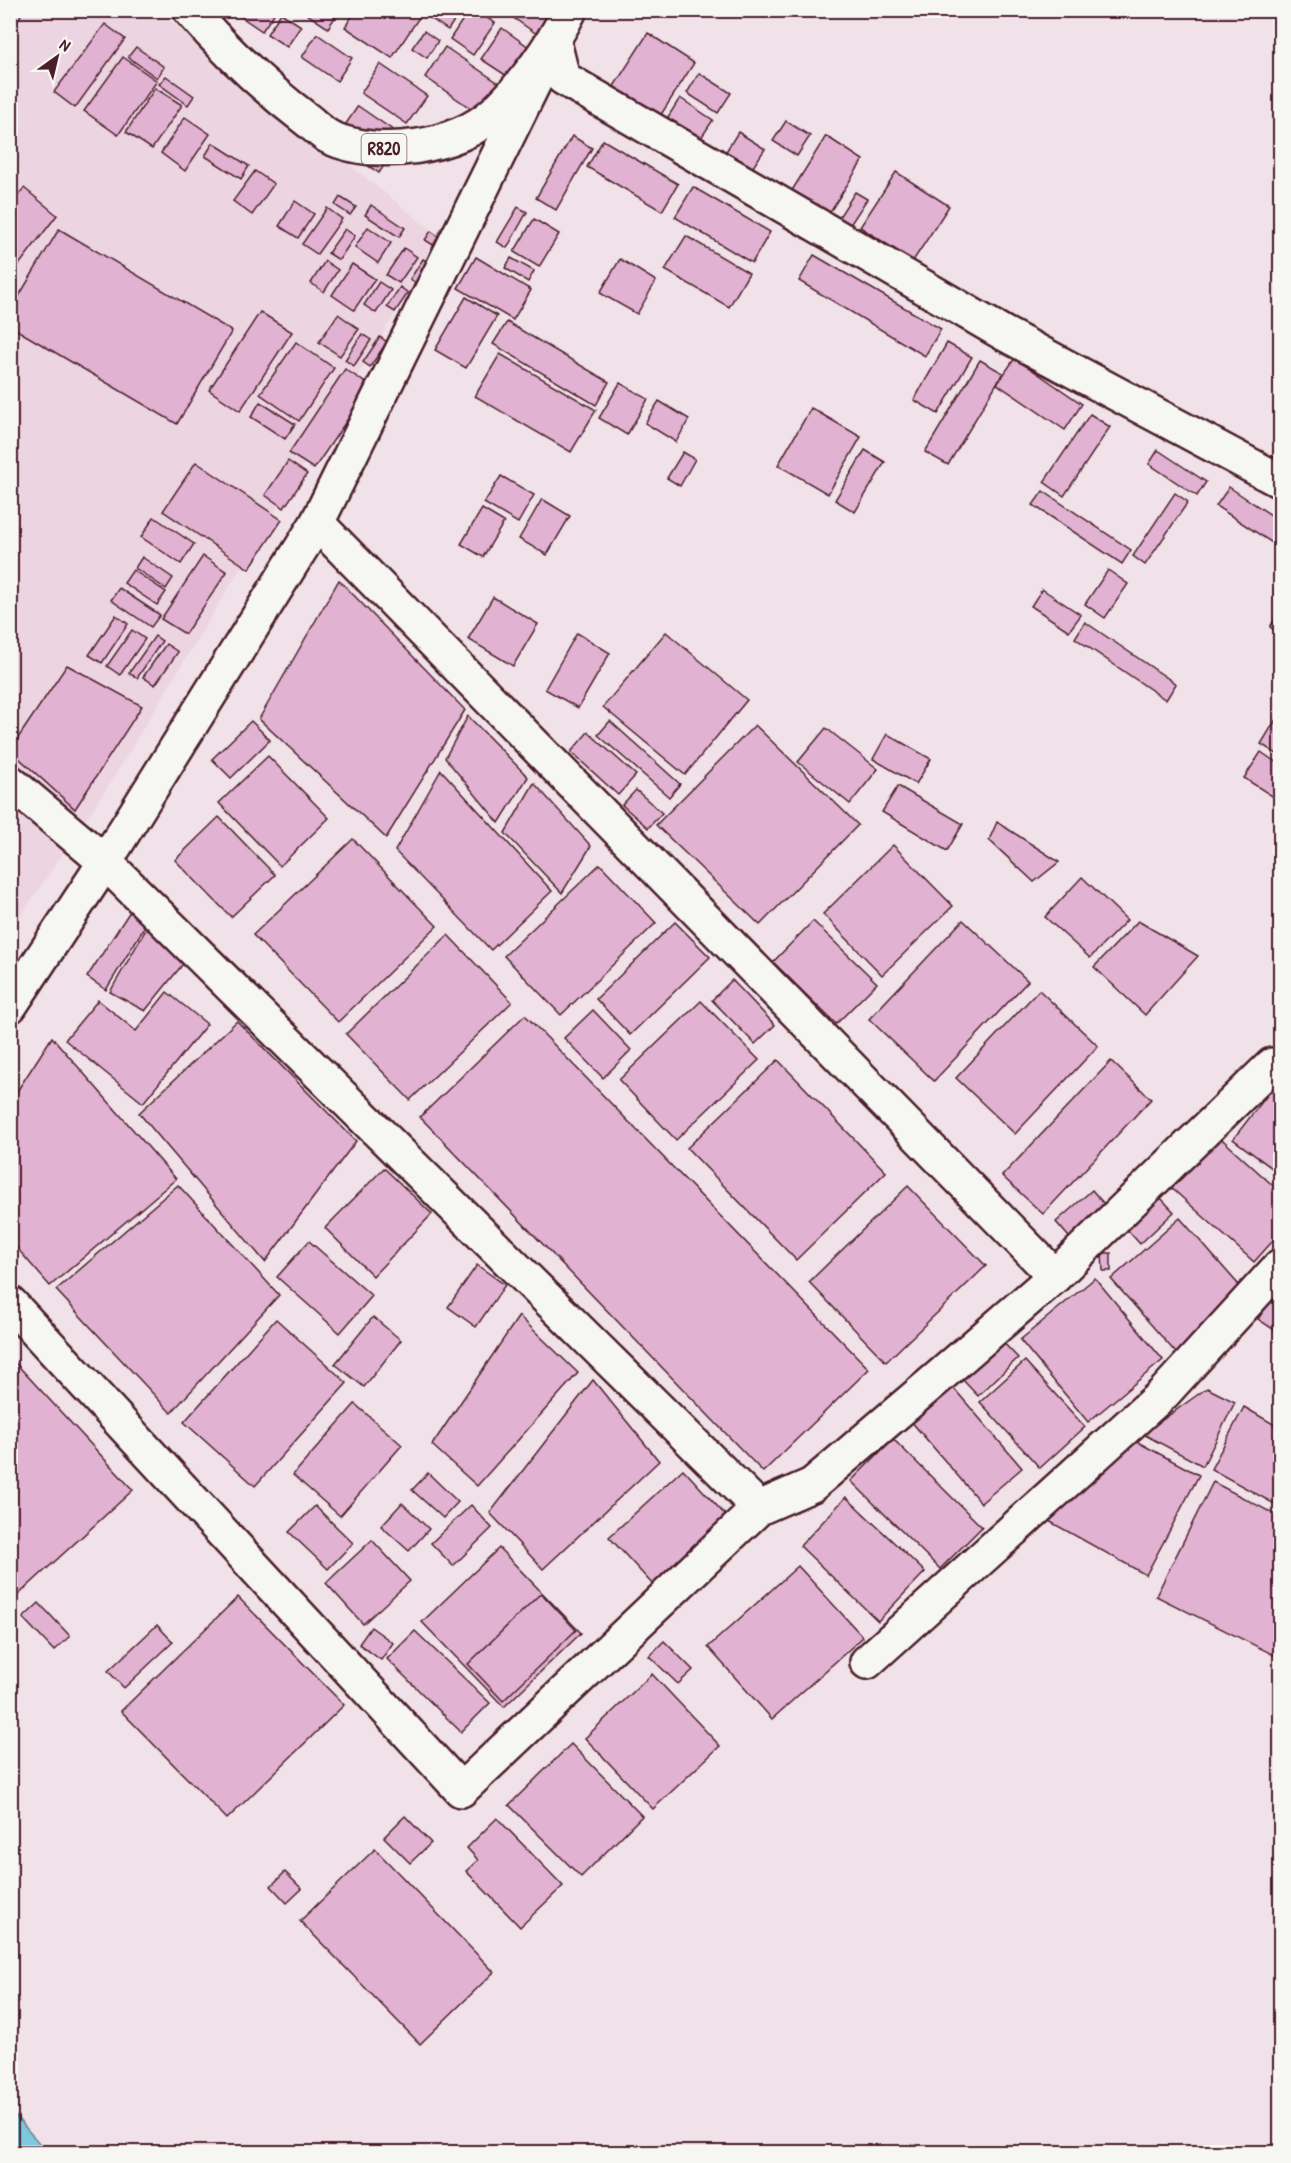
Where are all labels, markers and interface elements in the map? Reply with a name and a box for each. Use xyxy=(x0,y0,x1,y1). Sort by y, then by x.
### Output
north arrow xyxy=(27,27,87,87)
text: N xyxy=(56,33,75,56)
road number: R820 xyxy=(362,134,406,164)

